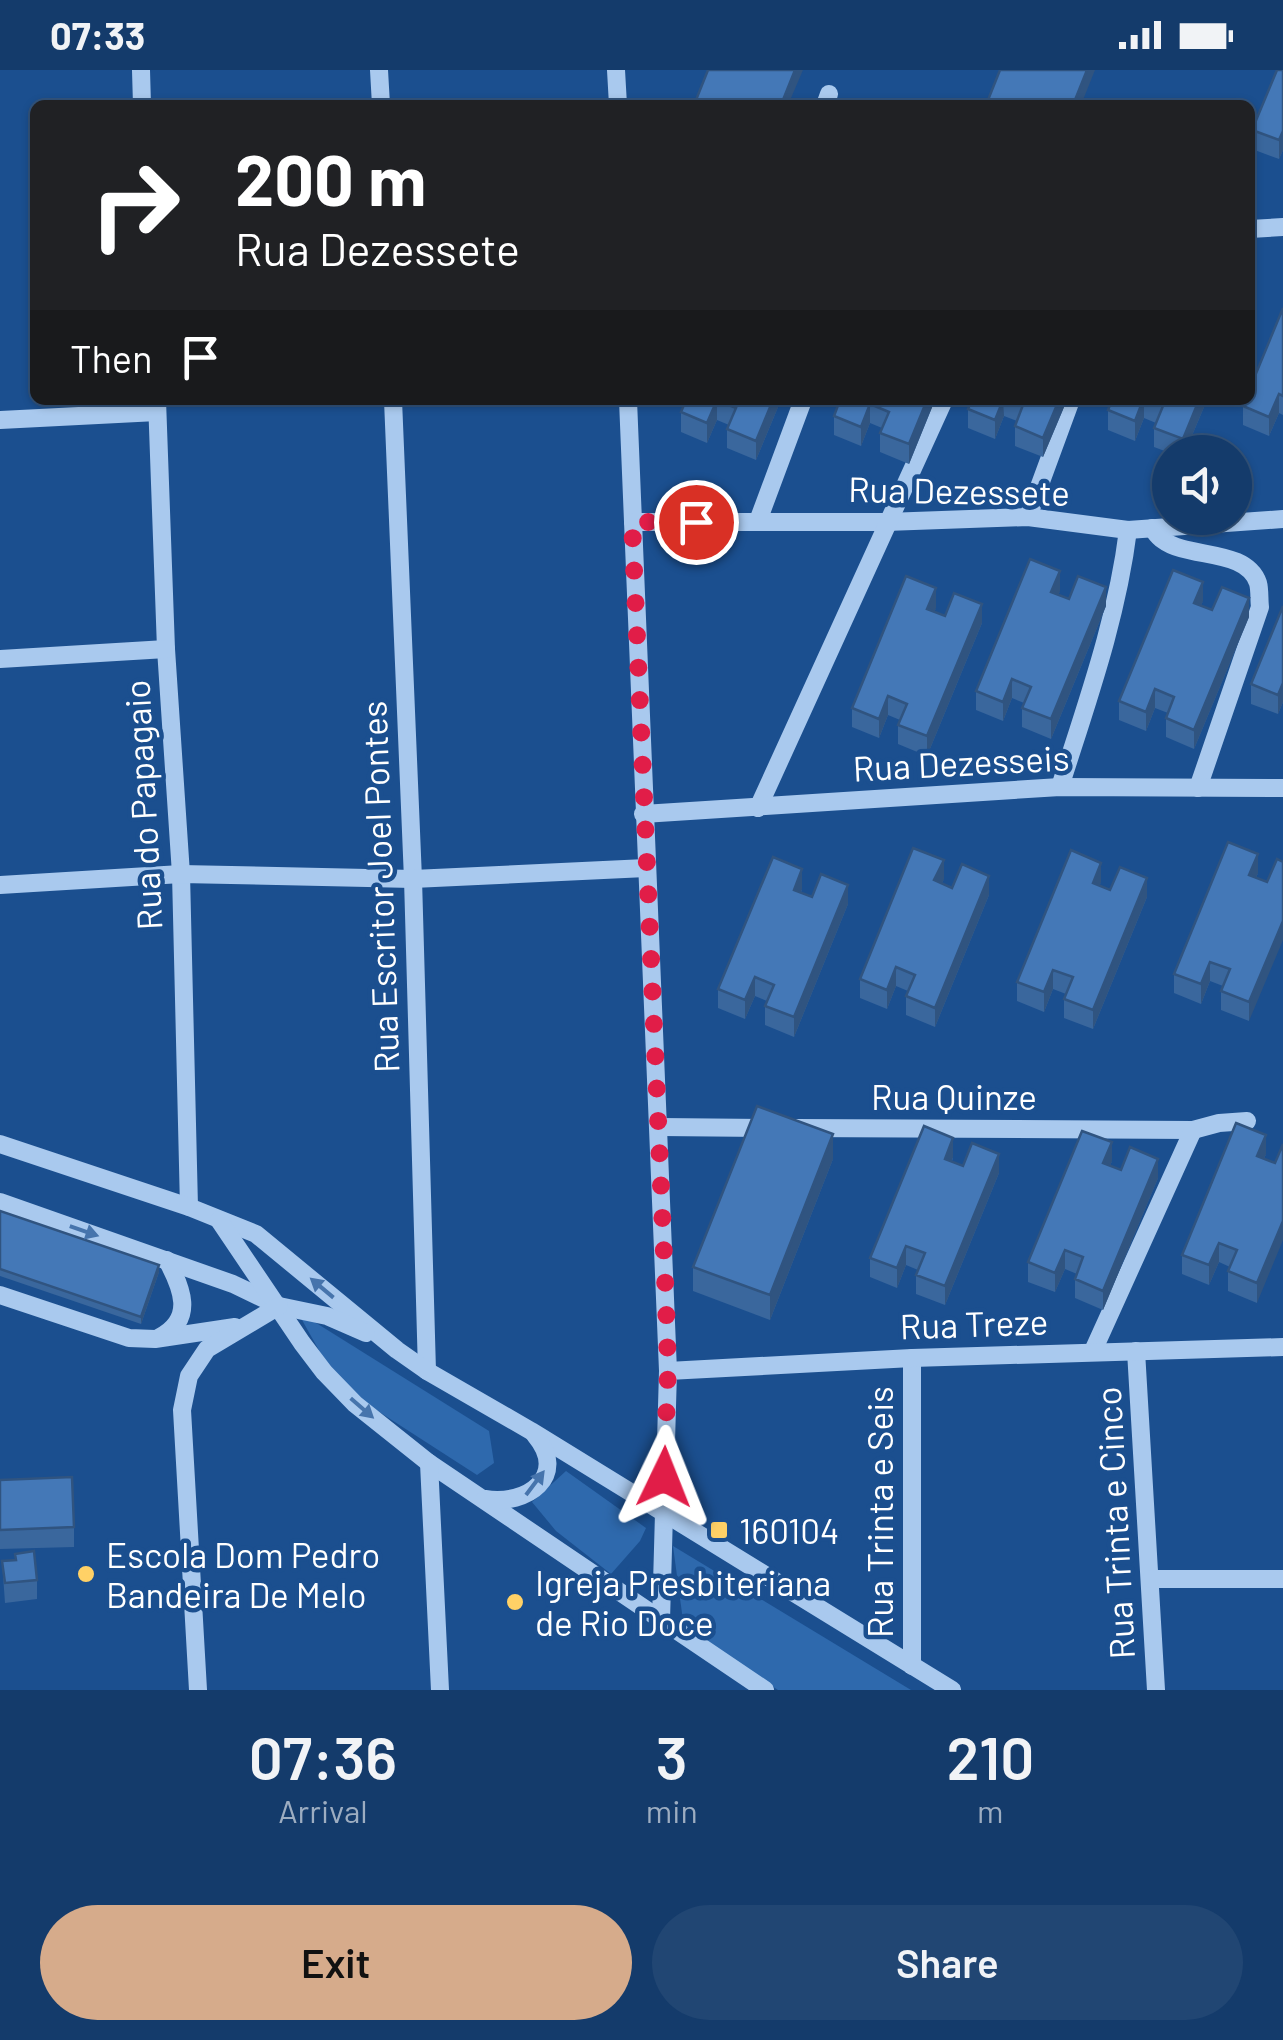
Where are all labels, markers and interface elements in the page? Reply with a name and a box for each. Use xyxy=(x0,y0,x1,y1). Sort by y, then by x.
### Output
text: 07:33 xyxy=(50,12,145,58)
text: 200 m xyxy=(235,136,426,220)
icon: right xyxy=(70,140,200,270)
text: Rua Dezessete xyxy=(235,221,520,275)
icon: arrive xyxy=(173,330,228,385)
text: Then xyxy=(70,335,153,381)
map controls xyxy=(1152,435,1252,535)
button: sound xyxy=(1152,435,1252,535)
street label: Rua Dezessete xyxy=(848,467,1070,513)
pin xyxy=(654,480,739,565)
icon: arrive xyxy=(669,495,724,550)
street label: Rua do Papagaio xyxy=(114,679,170,931)
street label: Rua Escritor Joel Pontes xyxy=(352,700,406,1074)
street label: Rua Dezesseis xyxy=(852,735,1070,789)
street label: Rua Quinze xyxy=(871,1075,1037,1117)
one-way arrow xyxy=(69,1224,99,1239)
one-way arrow xyxy=(309,1278,334,1300)
street label: Rua Treze xyxy=(899,1299,1049,1347)
street label: Rua Trinta e Seis xyxy=(858,1386,900,1638)
street label: Rua Trinta e Cinco xyxy=(1086,1386,1142,1660)
one-way arrow xyxy=(349,1397,374,1419)
position arrow xyxy=(612,1425,716,1529)
one-way arrow xyxy=(524,1470,545,1497)
place label: 160104 xyxy=(739,1509,839,1551)
marker: 160104 xyxy=(708,1519,730,1541)
place label: Escola Dom Pedro Bandeira De Melo xyxy=(106,1533,380,1615)
place label: Igreja Presbiteriana de Rio Doce xyxy=(535,1561,831,1643)
marker: Escola Dom Pedro Bandeira De Melo xyxy=(75,1563,97,1585)
marker: Igreja Presbiteriana de Rio Doce xyxy=(504,1591,526,1613)
text: 07:36 xyxy=(249,1720,397,1792)
text: 3 xyxy=(656,1720,688,1792)
text: 210 xyxy=(946,1720,1034,1792)
text: Arrival xyxy=(278,1791,368,1829)
text: min xyxy=(646,1791,698,1829)
text: m xyxy=(977,1791,1004,1829)
button: Exit xyxy=(40,1905,632,2020)
button: Share xyxy=(652,1905,1243,2020)

